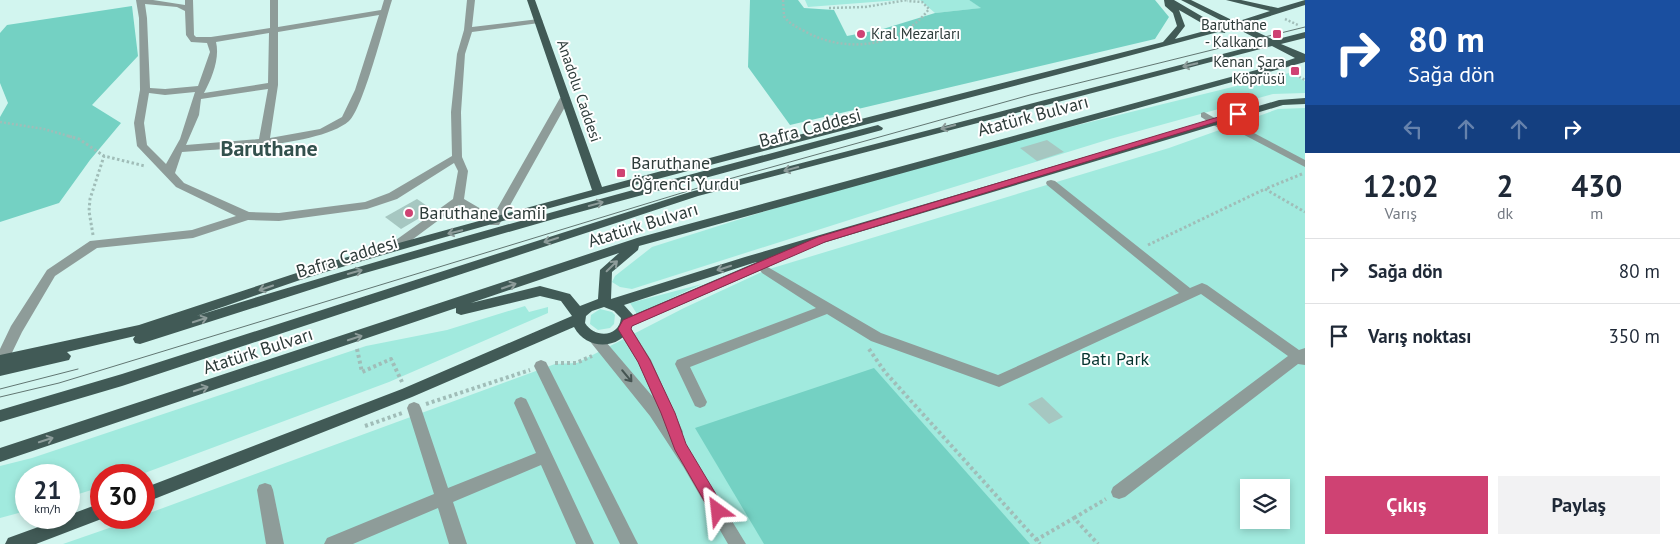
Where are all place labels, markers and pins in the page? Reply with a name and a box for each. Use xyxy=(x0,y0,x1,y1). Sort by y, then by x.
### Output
place label: Baruthane - Kalkancı xyxy=(1201,15,1267,51)
place label: Kral Mezarları xyxy=(871,24,960,43)
marker: Kral Mezarları xyxy=(855,28,867,40)
marker: Baruthane - Kalkancı xyxy=(1271,28,1283,40)
place label: Kenan Şara Köprüsü xyxy=(1213,52,1285,88)
marker: Kenan Şara Köprüsü xyxy=(1289,65,1301,77)
pin xyxy=(1217,93,1259,135)
place label: Baruthane Öğrenci Yurdu xyxy=(631,151,739,195)
marker: Baruthane Öğrenci Yurdu xyxy=(615,167,627,179)
place label: Baruthane Camii xyxy=(419,201,546,224)
marker: Baruthane Camii xyxy=(403,207,415,219)

